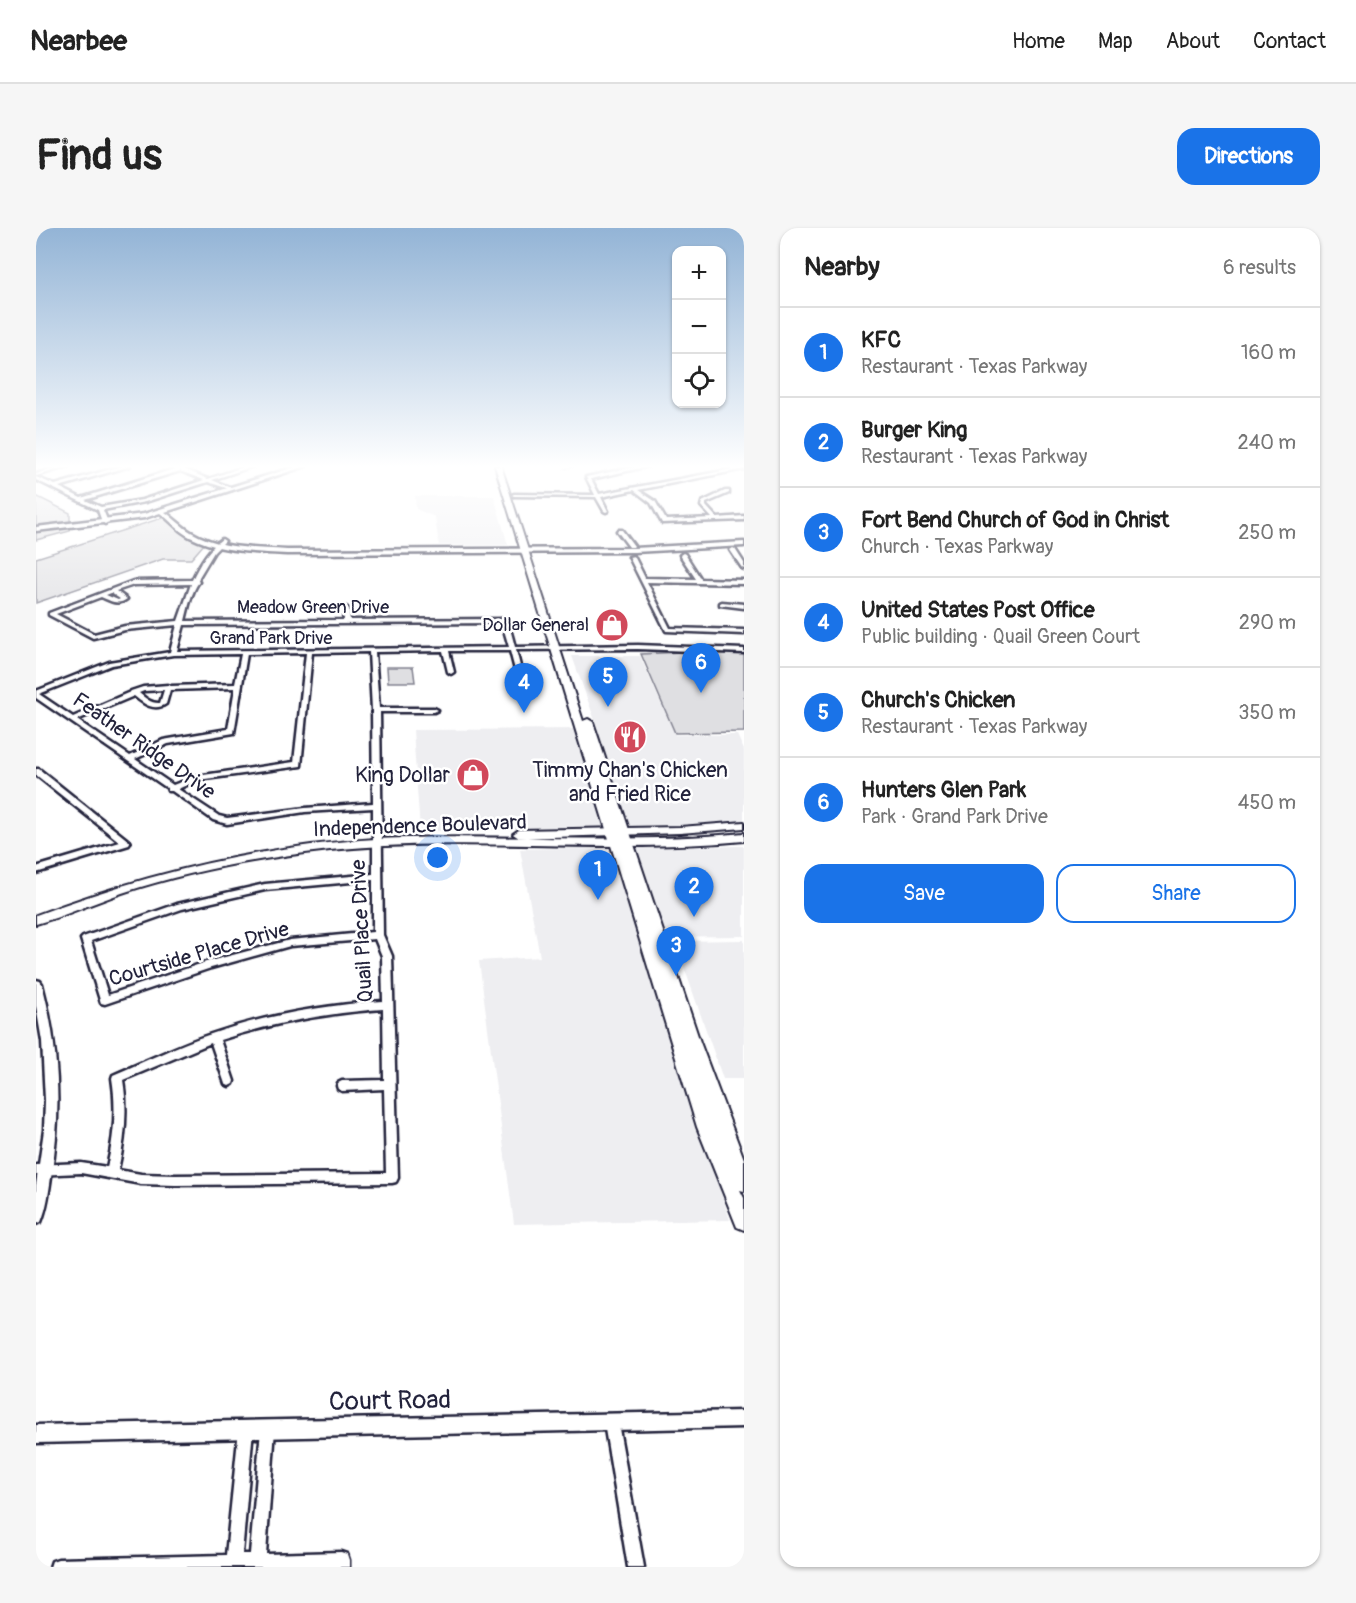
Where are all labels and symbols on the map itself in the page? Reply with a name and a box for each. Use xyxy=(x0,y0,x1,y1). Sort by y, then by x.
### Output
street label: Meadow Green Drive xyxy=(237,596,389,619)
shop icon: Dollar General xyxy=(594,607,630,643)
place label: Dollar General xyxy=(482,614,589,637)
street label: Grand Park Drive xyxy=(210,627,333,650)
pin: 6 xyxy=(682,644,720,693)
pin: 5 xyxy=(588,658,628,707)
pin: 4 xyxy=(504,664,544,713)
street label: Feather Ridge Drive xyxy=(67,687,221,806)
restaurant icon: Timmy Chan's Chicken and Fried Rice xyxy=(612,719,648,755)
shop icon: King Dollar xyxy=(455,757,491,793)
place label: Timmy Chan's Chicken and Fried Rice xyxy=(532,757,728,808)
place label: King Dollar xyxy=(355,762,450,789)
street label: Independence Boulevard xyxy=(313,809,527,843)
your location xyxy=(423,843,452,872)
pin: 1 xyxy=(578,850,618,900)
street label: Quail Place Drive xyxy=(345,858,379,1003)
pin: 2 xyxy=(674,868,714,917)
street label: Courtside Place Drive xyxy=(106,915,293,993)
pin: 3 xyxy=(656,926,696,976)
street label: Court Road xyxy=(329,1384,451,1418)

